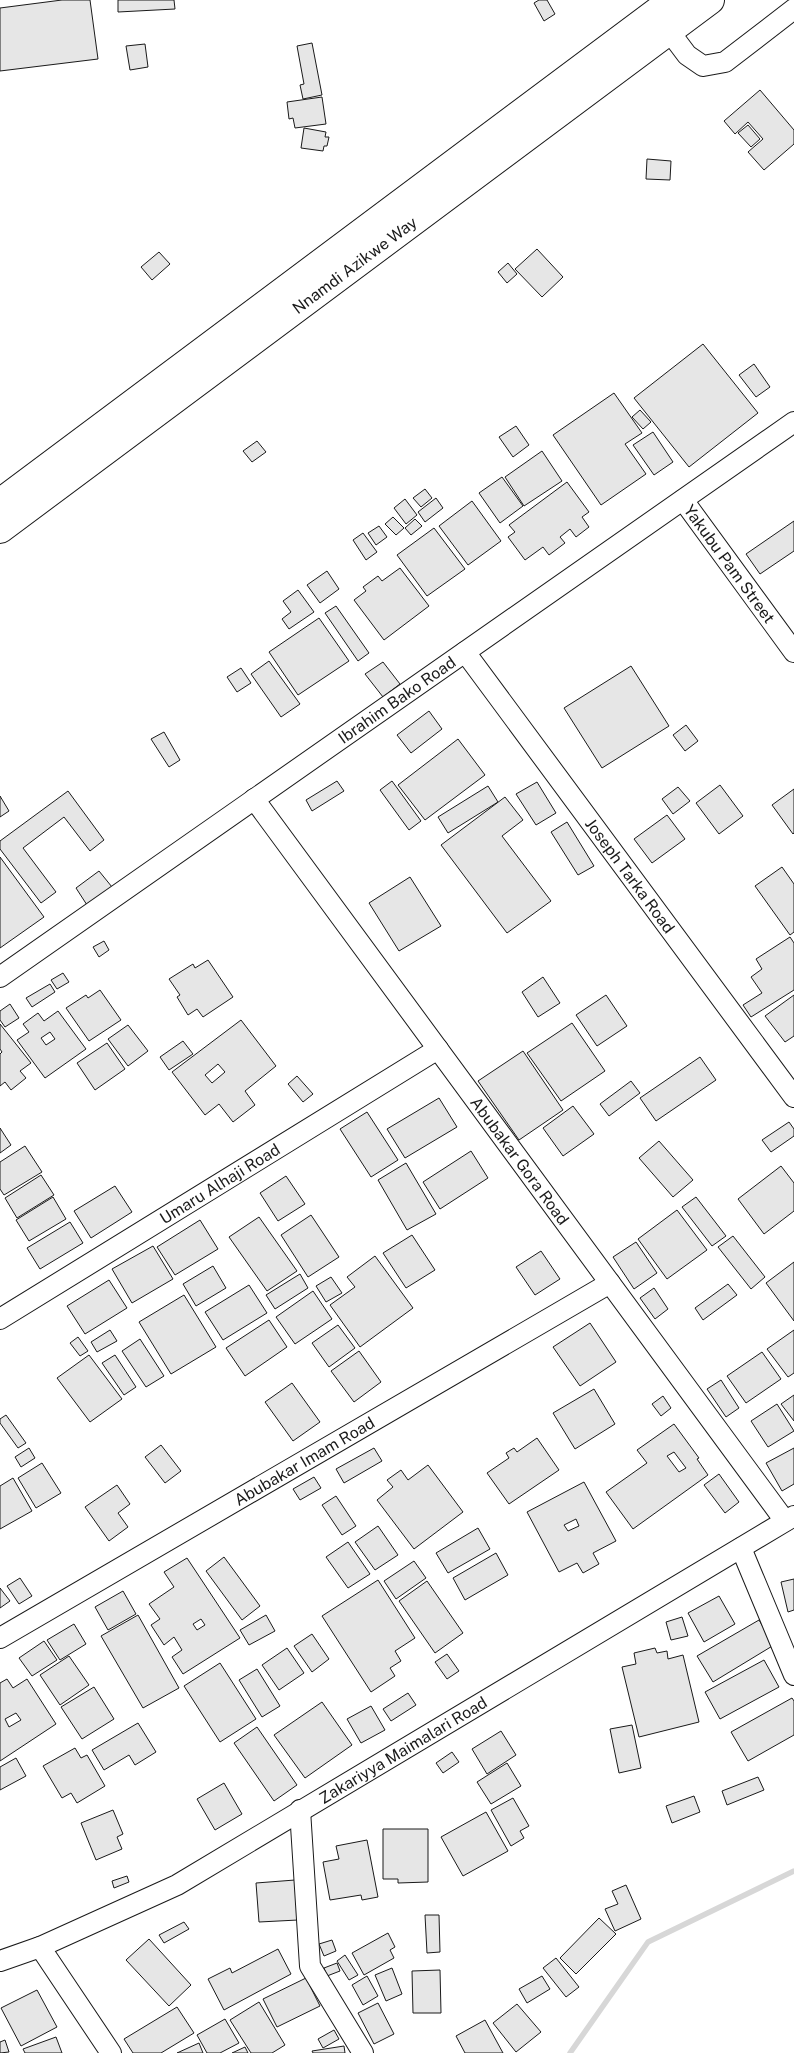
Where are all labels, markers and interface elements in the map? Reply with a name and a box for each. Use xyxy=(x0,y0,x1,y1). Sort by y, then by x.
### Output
street label: Nnamdi Azikwe Way xyxy=(288,212,421,317)
street label: Yakubu Pam Street xyxy=(680,501,779,627)
street label: Ibrahim Bako Road xyxy=(334,652,459,747)
street label: Joseph Tarka Road xyxy=(582,814,679,937)
street label: Abubakar Gora Road xyxy=(467,1093,573,1228)
street label: Umaru Alhaji Road xyxy=(156,1139,283,1228)
street label: Abubakar Imam Road xyxy=(231,1413,378,1509)
street label: Zakariyya Maimalari Road xyxy=(316,1692,490,1807)

